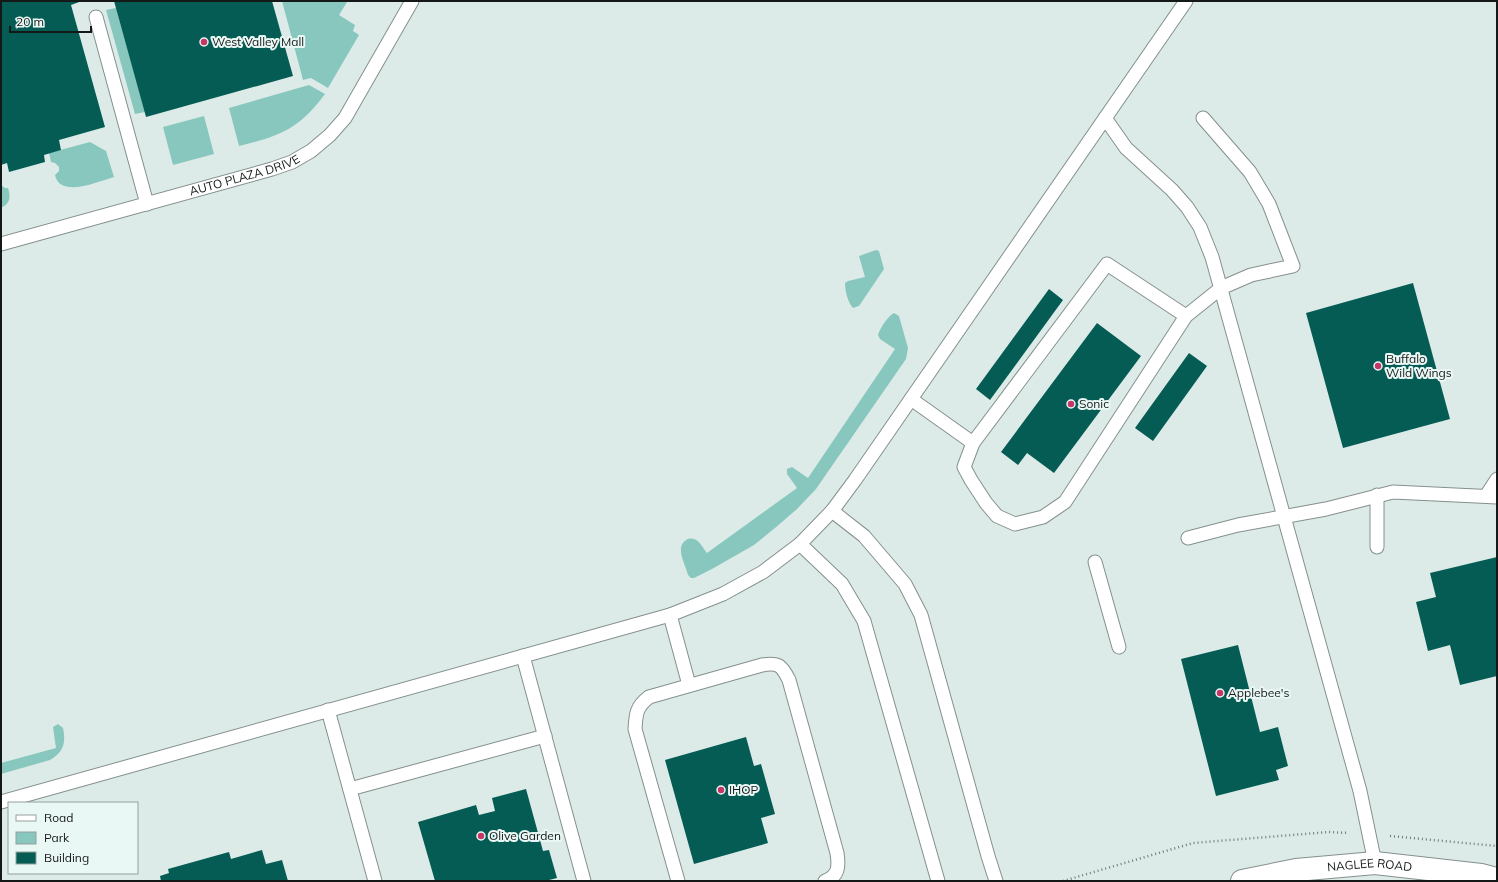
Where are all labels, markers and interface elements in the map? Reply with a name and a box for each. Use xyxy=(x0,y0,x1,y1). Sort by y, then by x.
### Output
scale bar xyxy=(10,8,91,34)
text: 20 m xyxy=(16,14,44,29)
place label: West Valley Mall xyxy=(212,34,304,49)
marker: West Valley Mall xyxy=(199,37,209,47)
street label: AUTO PLAZA DRIVE xyxy=(188,151,302,199)
place label: Buffalo Wild Wings xyxy=(1386,351,1452,380)
marker: Buffalo Wild Wings xyxy=(1373,361,1383,371)
place label: Sonic xyxy=(1079,396,1109,411)
marker: Sonic xyxy=(1066,399,1076,409)
place label: Applebee's xyxy=(1228,685,1290,700)
marker: Applebee's xyxy=(1215,688,1225,698)
place label: IHOP xyxy=(729,782,759,797)
marker: IHOP xyxy=(716,785,726,795)
legend xyxy=(8,802,138,874)
text: Road xyxy=(44,810,73,825)
place label: Olive Garden xyxy=(489,828,561,843)
text: Park xyxy=(44,830,70,845)
marker: Olive Garden xyxy=(476,831,486,841)
text: Building xyxy=(44,850,89,865)
street label: NAGLEE ROAD xyxy=(1326,855,1413,874)

